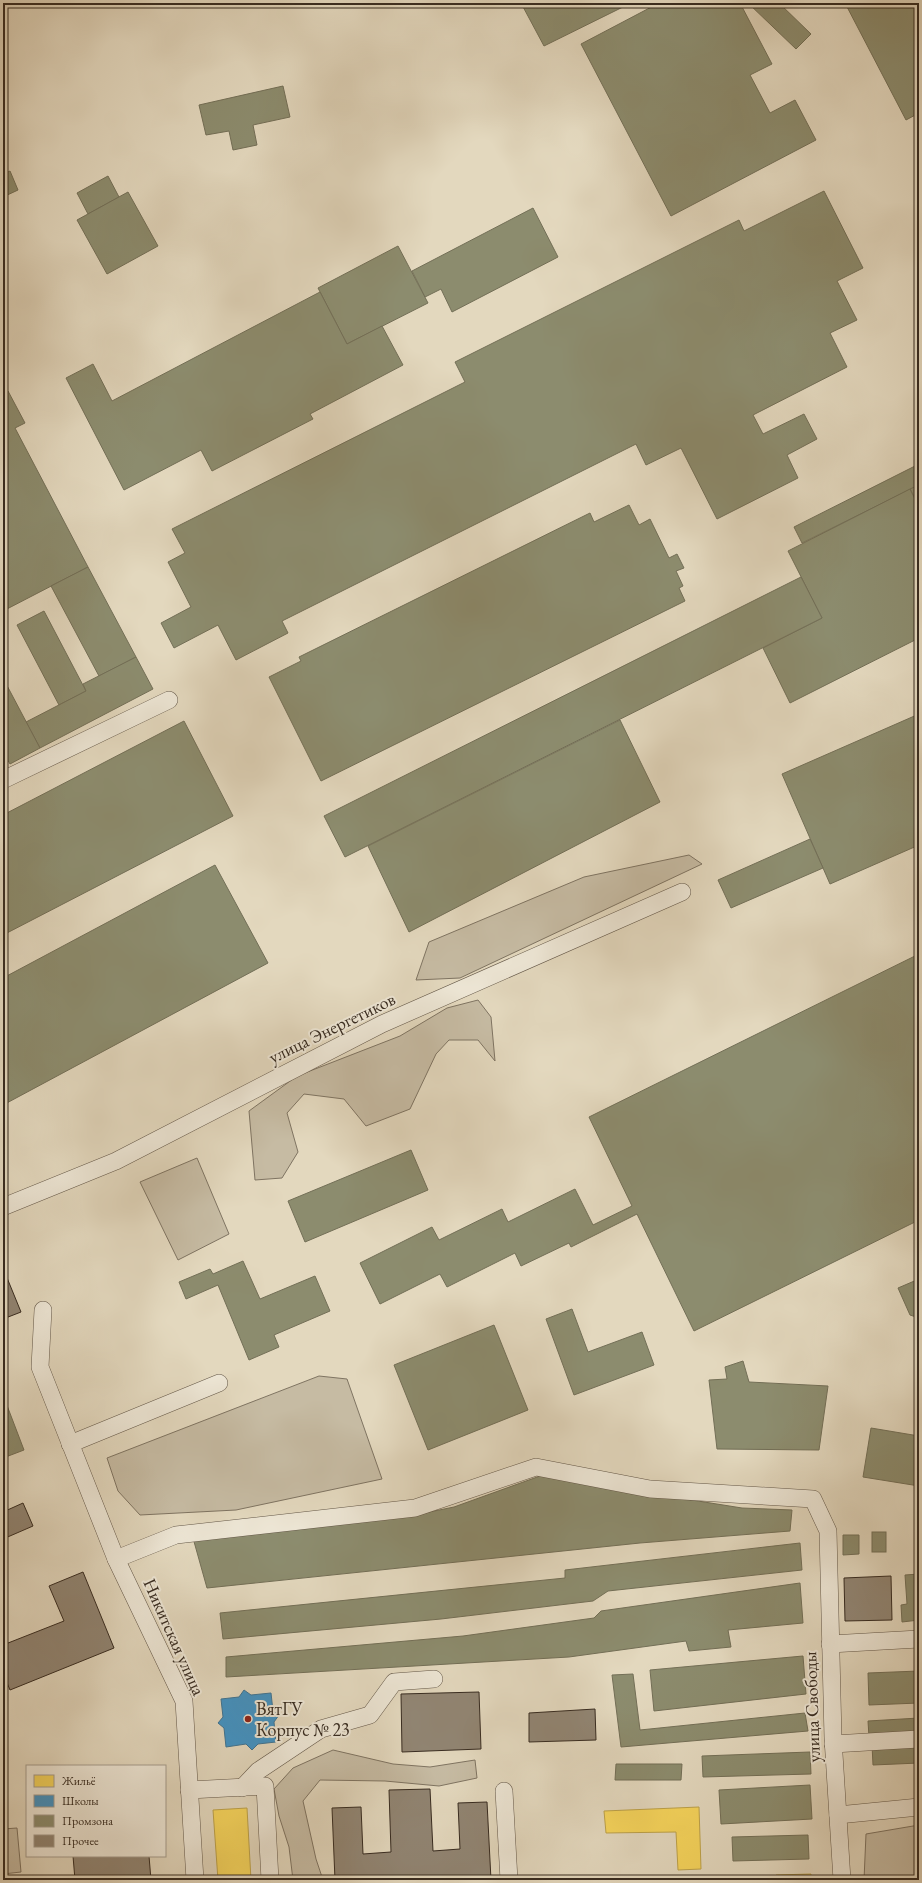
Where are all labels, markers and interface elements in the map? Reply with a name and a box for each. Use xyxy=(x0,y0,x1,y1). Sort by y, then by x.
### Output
street label: улица Энергетиков xyxy=(265,987,399,1068)
street label: Никитская улица xyxy=(138,1575,211,1700)
street label: улица Свободы xyxy=(798,1651,825,1763)
place label: ВятГУ Корпус № 23 xyxy=(256,1697,350,1741)
marker: ВятГУ Корпус № 23 xyxy=(243,1714,253,1724)
legend xyxy=(26,1765,166,1857)
text: Жильё xyxy=(61,1773,96,1789)
text: Школы xyxy=(62,1793,99,1809)
text: Промзона xyxy=(62,1813,113,1829)
text: Прочее xyxy=(62,1833,99,1849)

